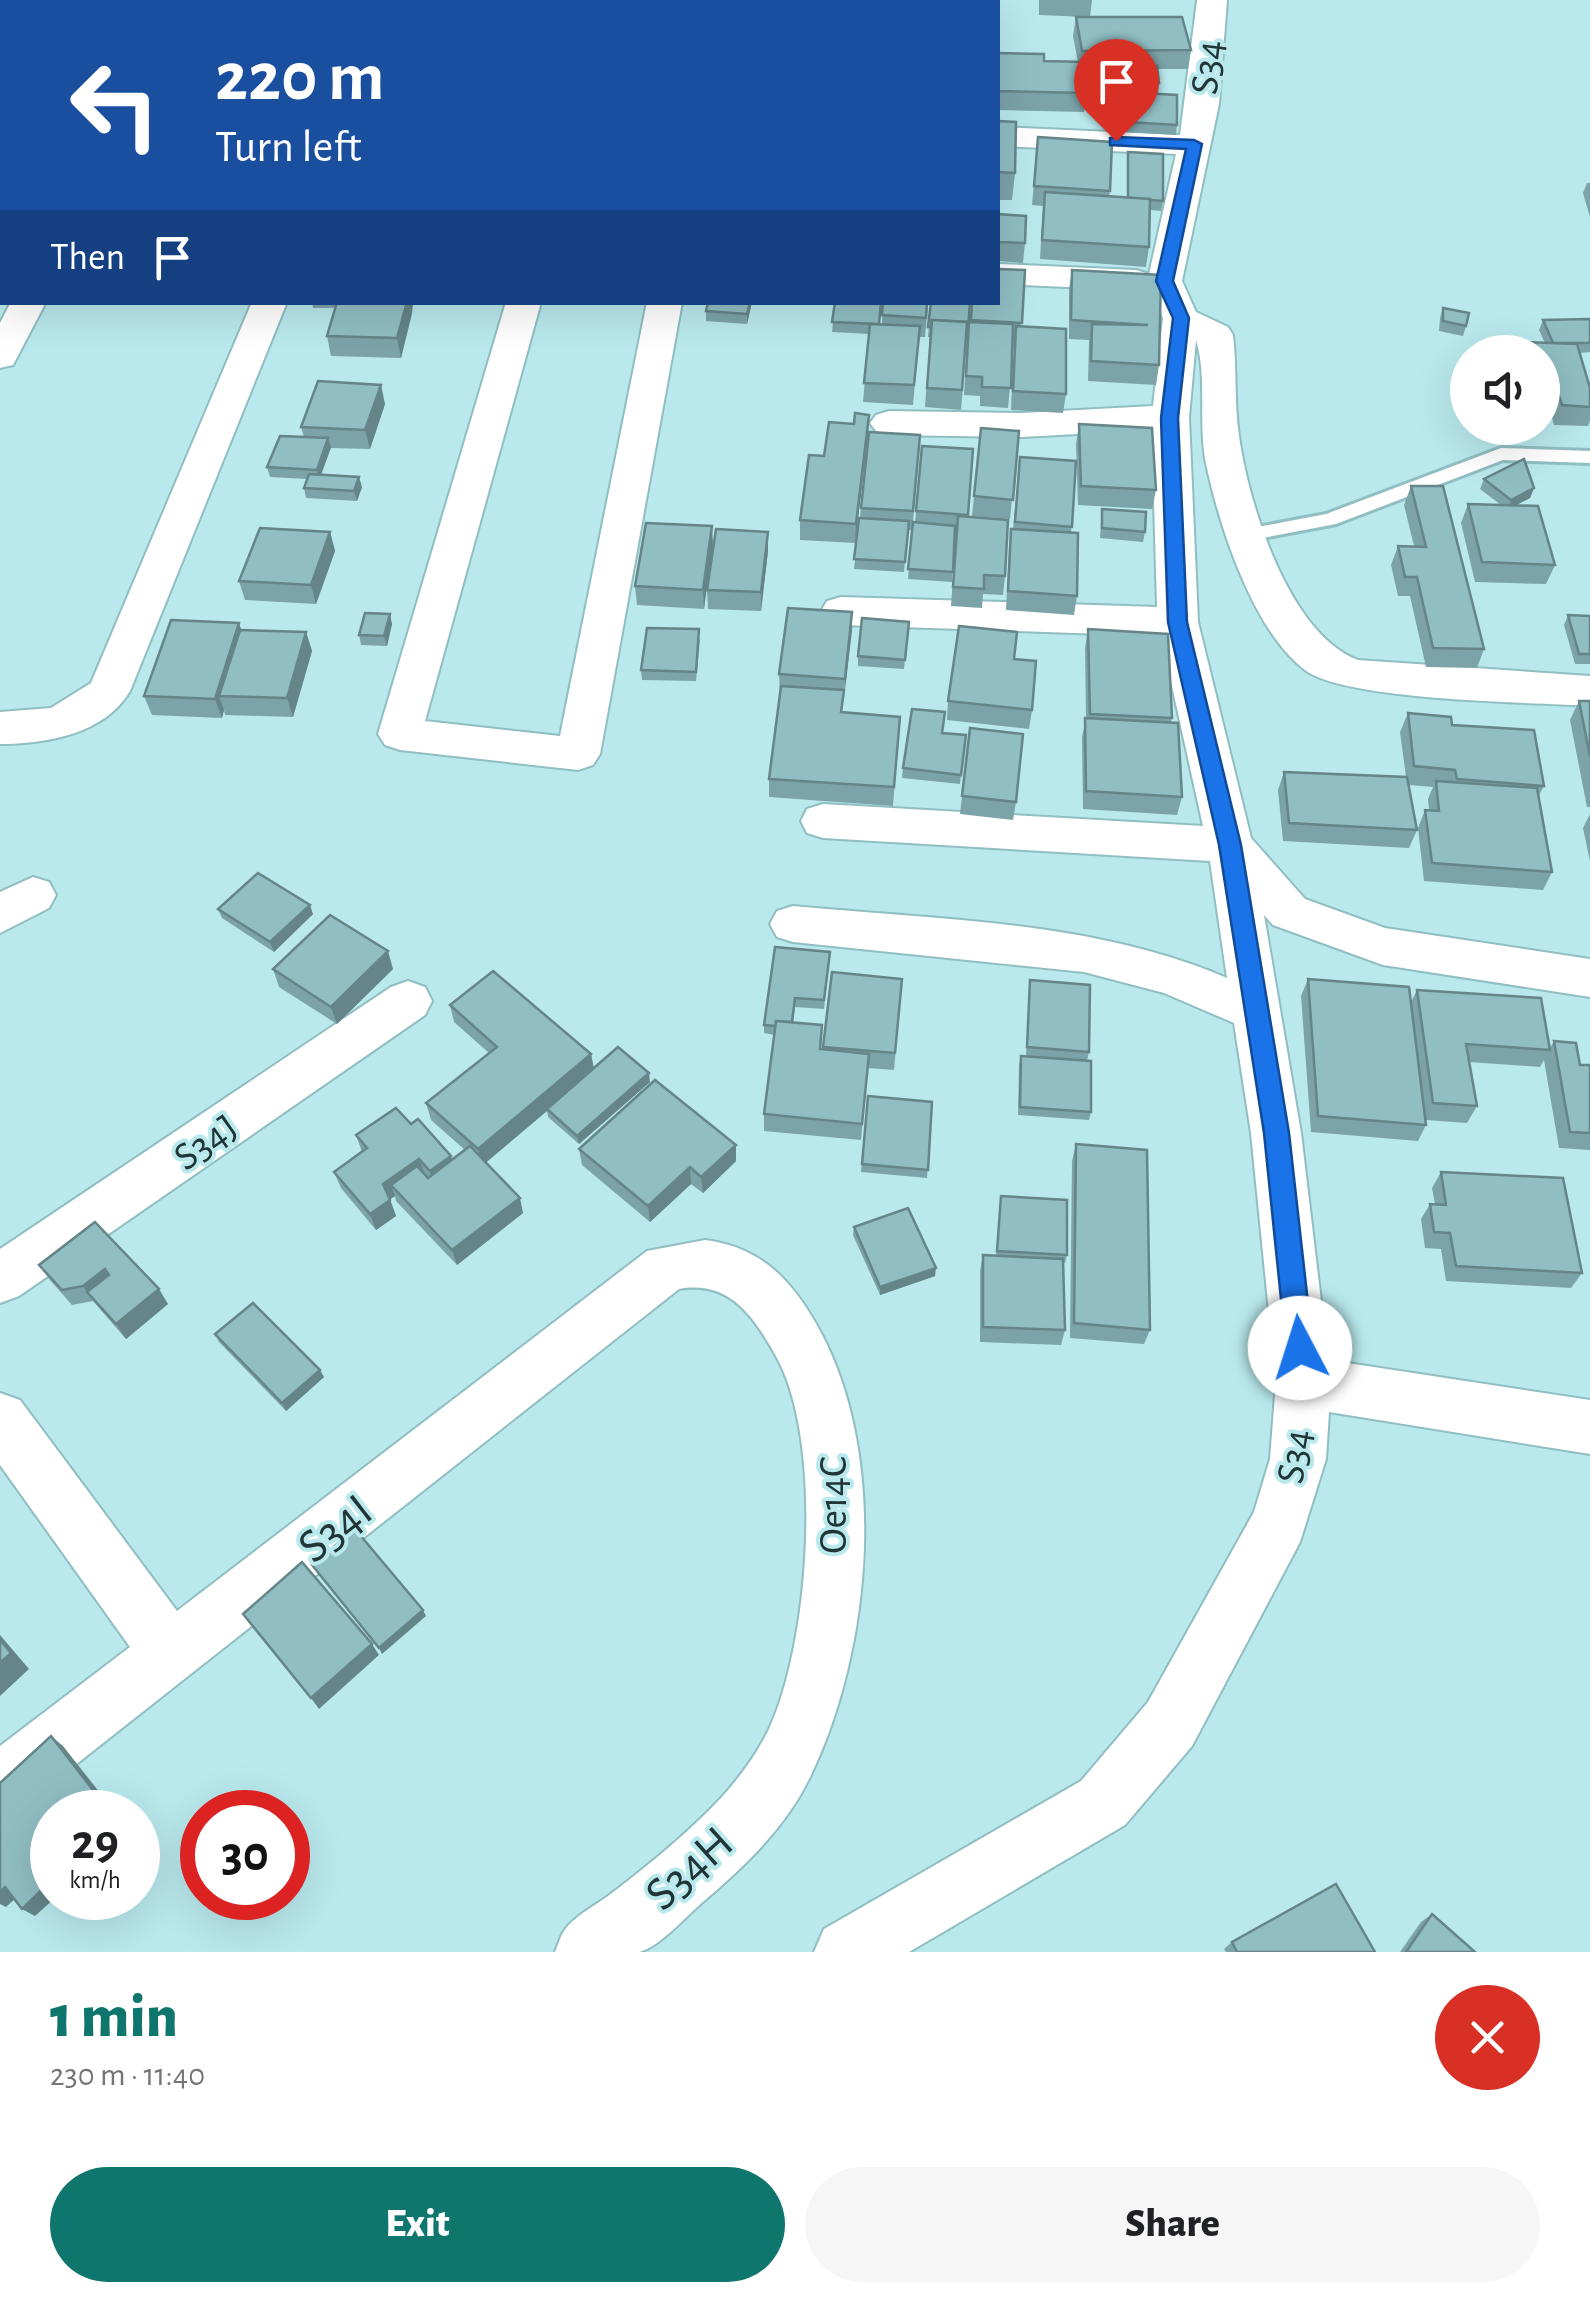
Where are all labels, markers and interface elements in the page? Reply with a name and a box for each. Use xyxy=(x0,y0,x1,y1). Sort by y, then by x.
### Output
street label: S34 xyxy=(1185,38,1231,97)
pin xyxy=(1074,39,1159,142)
icon: left xyxy=(50,40,180,170)
text: 220 m xyxy=(215,43,384,113)
icon: arrive xyxy=(1089,54,1144,109)
text: Turn left xyxy=(215,125,362,170)
icon: arrive xyxy=(145,230,200,285)
text: Then xyxy=(50,239,125,277)
map controls xyxy=(1450,335,1560,445)
button: sound xyxy=(1450,335,1560,445)
street label: S34J xyxy=(167,1107,245,1178)
position arrow xyxy=(1248,1296,1352,1400)
street label: S34 xyxy=(1271,1426,1319,1487)
street label: Oe14C xyxy=(814,1456,854,1554)
street label: S34I xyxy=(290,1486,382,1572)
speed limit sign: 30 xyxy=(180,1790,310,1920)
text: 29 xyxy=(71,1818,119,1868)
street label: S34H xyxy=(637,1818,743,1920)
text: km/h xyxy=(69,1868,121,1893)
button: close xyxy=(1435,1985,1540,2090)
text: 1 min xyxy=(50,1988,178,2048)
text: 230 m · 11:40 xyxy=(50,2059,205,2091)
button: Exit xyxy=(50,2167,785,2282)
button: Share xyxy=(805,2167,1540,2282)

